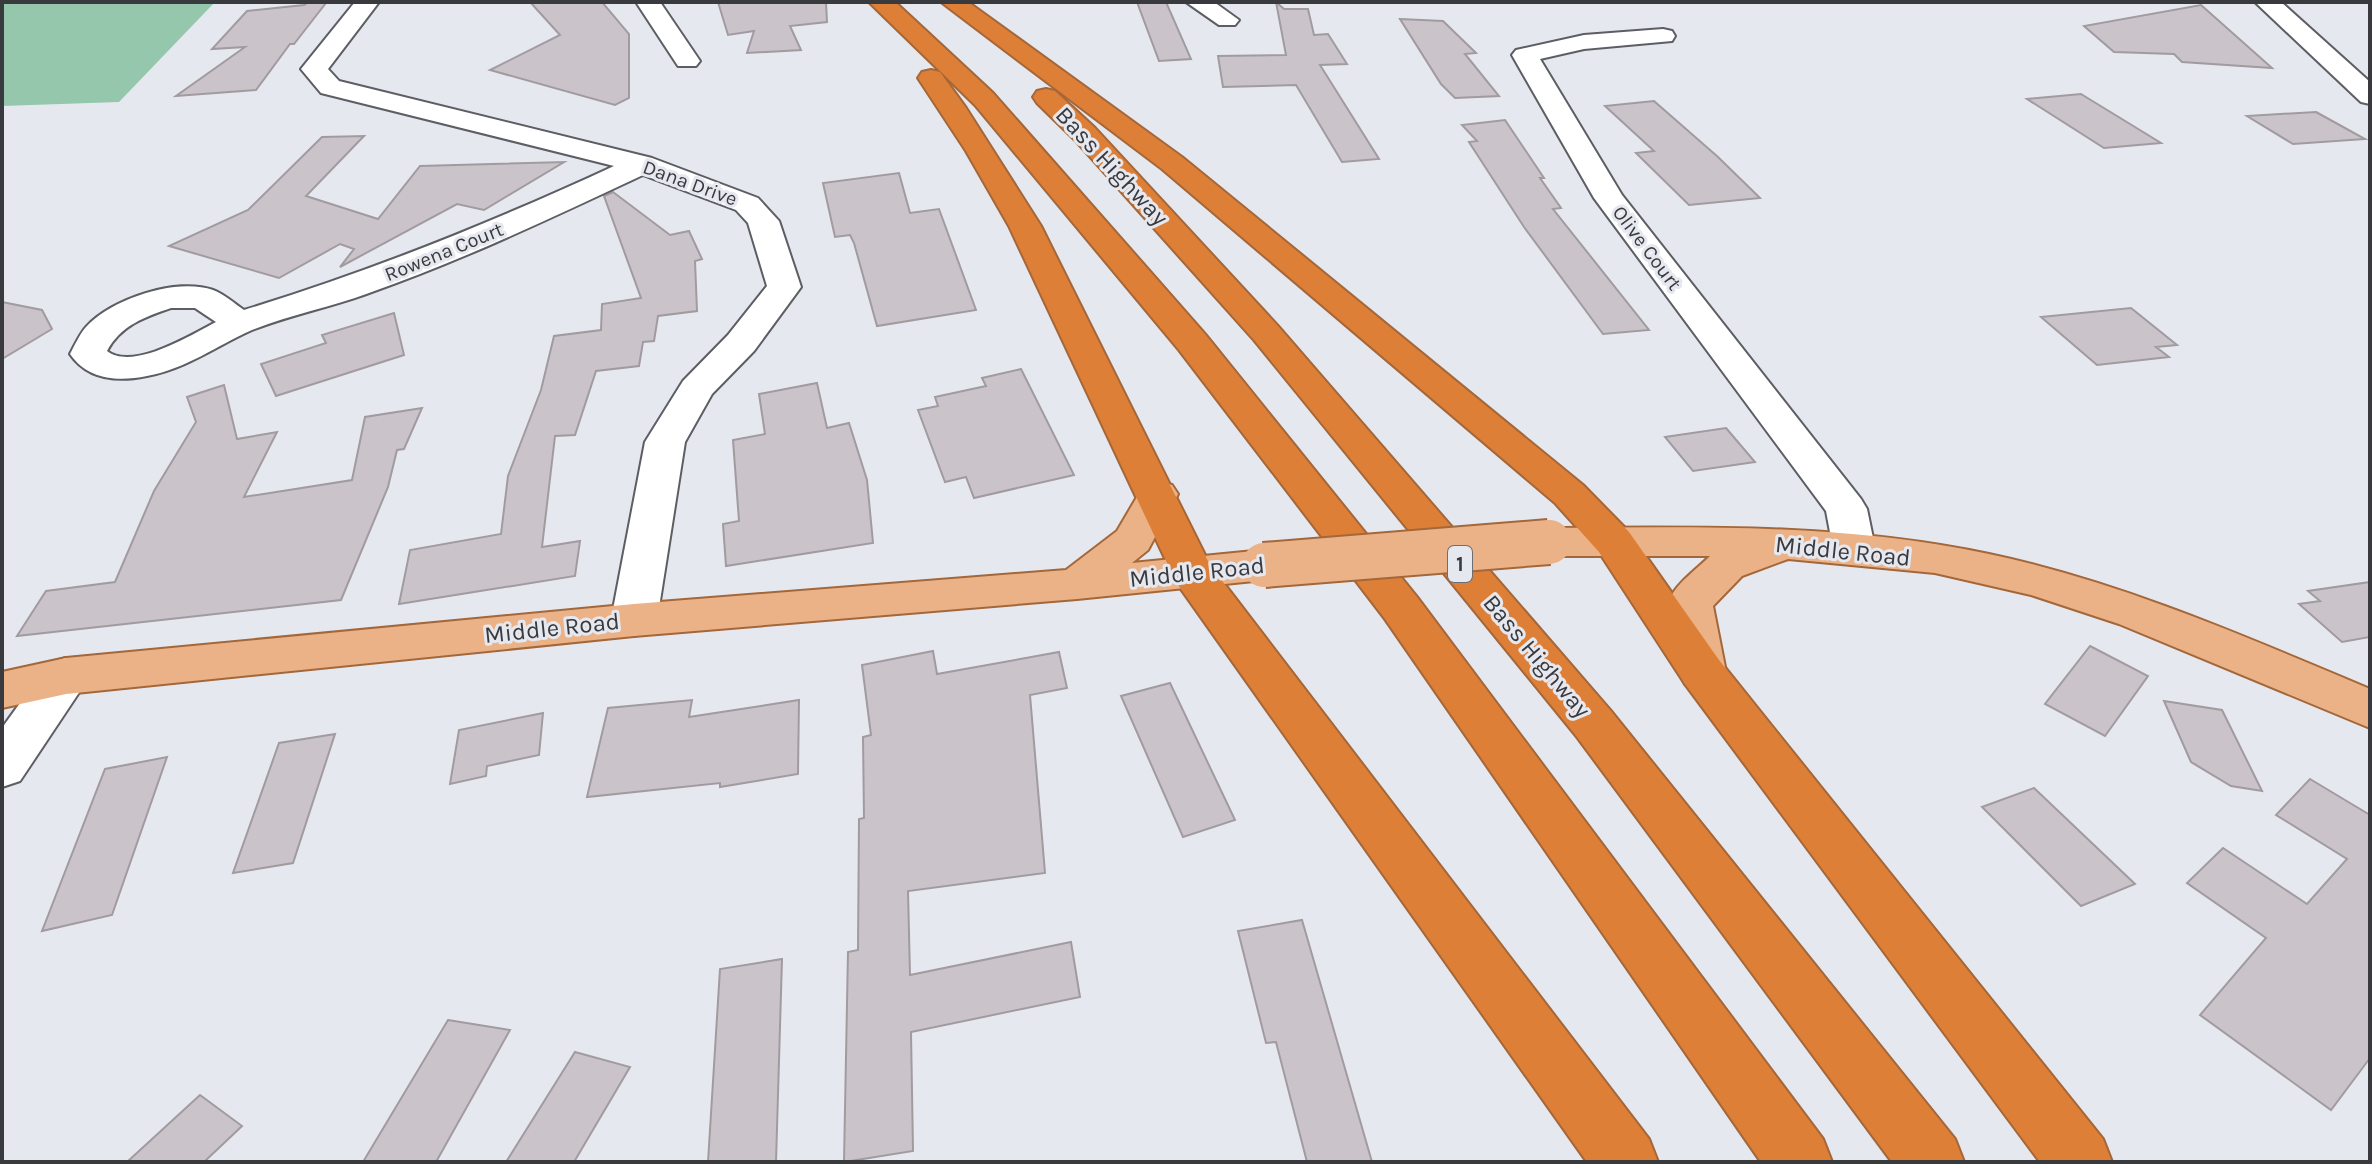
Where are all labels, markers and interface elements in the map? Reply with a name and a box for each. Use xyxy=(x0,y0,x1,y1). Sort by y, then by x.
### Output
street label: Bass Highway xyxy=(1050,101,1174,231)
street label: Dana Drive xyxy=(640,155,740,211)
street label: Olive Court xyxy=(1608,201,1686,295)
street label: Rowena Court xyxy=(381,218,507,286)
street label: Middle Road xyxy=(1774,530,1912,572)
road number: 1 xyxy=(1448,546,1472,582)
street label: Middle Road xyxy=(1128,551,1266,593)
street label: Bass Highway xyxy=(1477,589,1597,723)
street label: Middle Road xyxy=(483,607,621,649)

